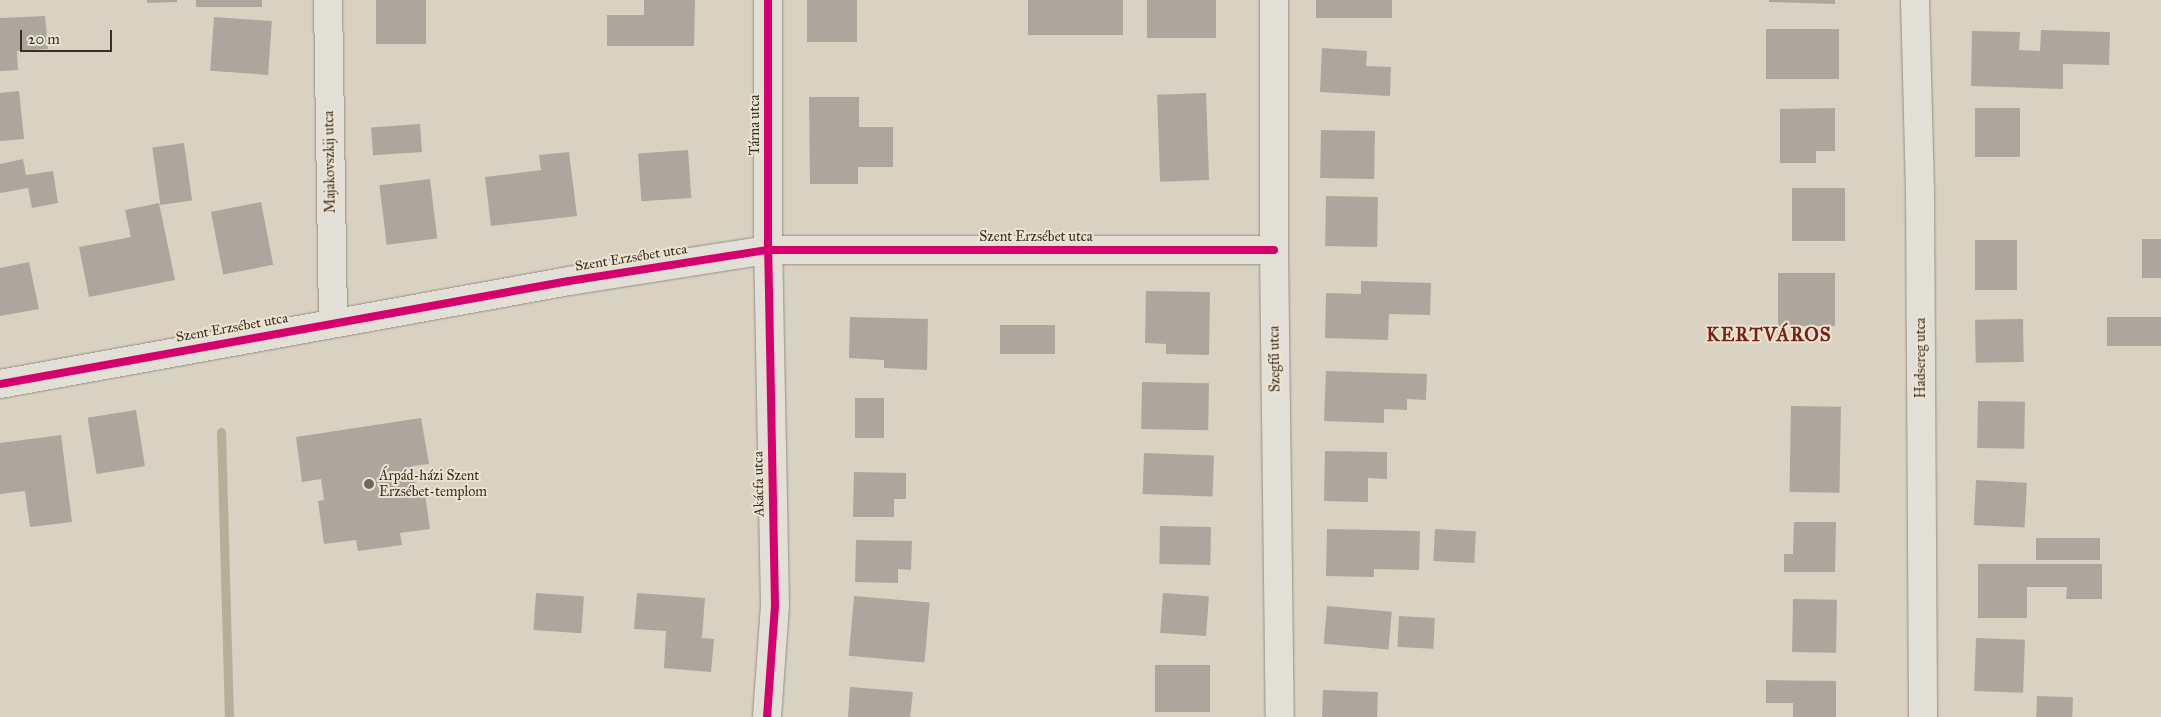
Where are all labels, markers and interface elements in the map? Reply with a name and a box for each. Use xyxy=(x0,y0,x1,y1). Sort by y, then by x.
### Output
scale bar xyxy=(22,20,115,52)
text: 20 m xyxy=(28,30,60,48)
street label: Tárna utca xyxy=(747,95,763,155)
street label: Majakovszkij utca xyxy=(321,111,339,213)
street label: Szent Erzsébet utca xyxy=(979,229,1093,245)
street label: Szent Erzsébet utca xyxy=(574,241,688,275)
street label: Szent Erzsébet utca xyxy=(175,310,289,346)
street label: Hadsereg utca xyxy=(1913,318,1929,398)
district label: KERTVÁROS xyxy=(1705,324,1833,346)
street label: Szegfű utca xyxy=(1266,326,1284,392)
street label: Akácfa utca xyxy=(750,451,768,517)
place label: Árpád-házi Szent Erzsébet-templom xyxy=(379,468,487,501)
marker: Árpád-házi Szent Erzsébet-templom xyxy=(363,478,375,490)

